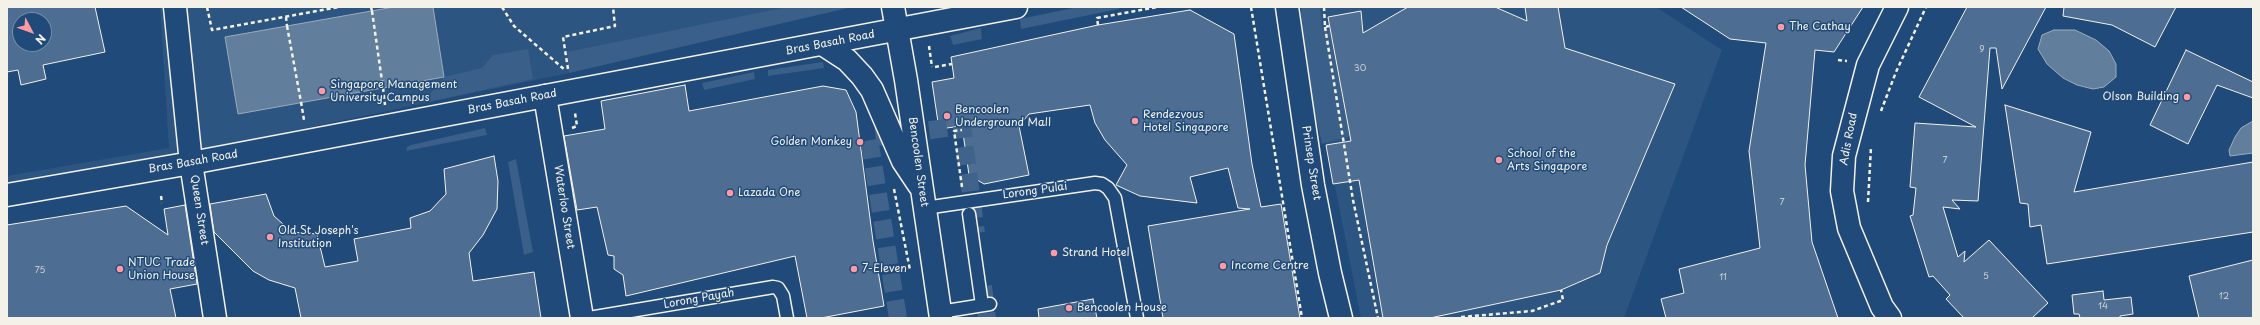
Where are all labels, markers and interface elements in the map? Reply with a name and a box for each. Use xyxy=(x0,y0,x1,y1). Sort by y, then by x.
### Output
north arrow xyxy=(12,12,52,52)
place label: The Cathay xyxy=(1789,20,1851,34)
marker: The Cathay xyxy=(1776,22,1786,32)
street label: Bras Basah Road xyxy=(784,28,876,58)
text: N xyxy=(31,31,50,48)
house number: 9 xyxy=(1979,45,1985,55)
house number: 30 xyxy=(1354,64,1366,74)
place label: Singapore Management University Campus xyxy=(330,78,457,104)
marker: Singapore Management University Campus xyxy=(317,86,327,96)
street label: Bras Basah Road xyxy=(466,87,558,117)
place label: Olson Building xyxy=(2102,90,2179,104)
marker: Olson Building xyxy=(2182,92,2192,102)
place label: Bencoolen Underground Mall xyxy=(955,103,1051,129)
place label: Rendezvous Hotel Singapore xyxy=(1143,108,1229,134)
marker: Bencoolen Underground Mall xyxy=(942,111,952,121)
street label: Adis Road xyxy=(1837,112,1861,166)
street label: Bencoolen Street xyxy=(905,116,931,208)
marker: Rendezvous Hotel Singapore xyxy=(1130,116,1140,126)
street label: Prinsep Street xyxy=(1299,125,1323,201)
place label: Golden Monkey xyxy=(771,135,852,149)
marker: Golden Monkey xyxy=(855,137,865,147)
place label: School of the Arts Singapore xyxy=(1507,147,1587,173)
street label: Bras Basah Road xyxy=(147,148,239,176)
marker: School of the Arts Singapore xyxy=(1494,155,1504,165)
house number: 7 xyxy=(1942,156,1948,166)
street label: Waterloo Street xyxy=(551,164,577,250)
street label: Queen Street xyxy=(187,174,211,246)
street label: Lorong Pulai xyxy=(1002,180,1068,202)
place label: Lazada One xyxy=(738,186,801,200)
marker: Lazada One xyxy=(725,188,735,198)
house number: 7 xyxy=(1779,198,1785,208)
place label: Old St Joseph's Institution xyxy=(278,224,358,250)
marker: Old St Joseph's Institution xyxy=(265,232,275,242)
place label: Strand Hotel xyxy=(1062,246,1130,260)
marker: Strand Hotel xyxy=(1049,248,1059,258)
place label: NTUC Trade Union House xyxy=(128,256,195,282)
place label: Income Centre xyxy=(1231,259,1309,273)
marker: Income Centre xyxy=(1218,261,1228,271)
place label: 7-Eleven xyxy=(862,262,907,276)
marker: NTUC Trade Union House xyxy=(115,264,125,274)
marker: 7-Eleven xyxy=(849,264,859,274)
house number: 75 xyxy=(35,266,45,276)
house number: 5 xyxy=(1983,272,1989,282)
house number: 11 xyxy=(1719,273,1727,283)
street label: Lorong Payah xyxy=(663,286,735,312)
house number: 12 xyxy=(2219,292,2229,302)
place label: Bencoolen House xyxy=(1077,301,1167,315)
house number: 14 xyxy=(2098,302,2108,312)
marker: Bencoolen House xyxy=(1064,303,1074,313)

